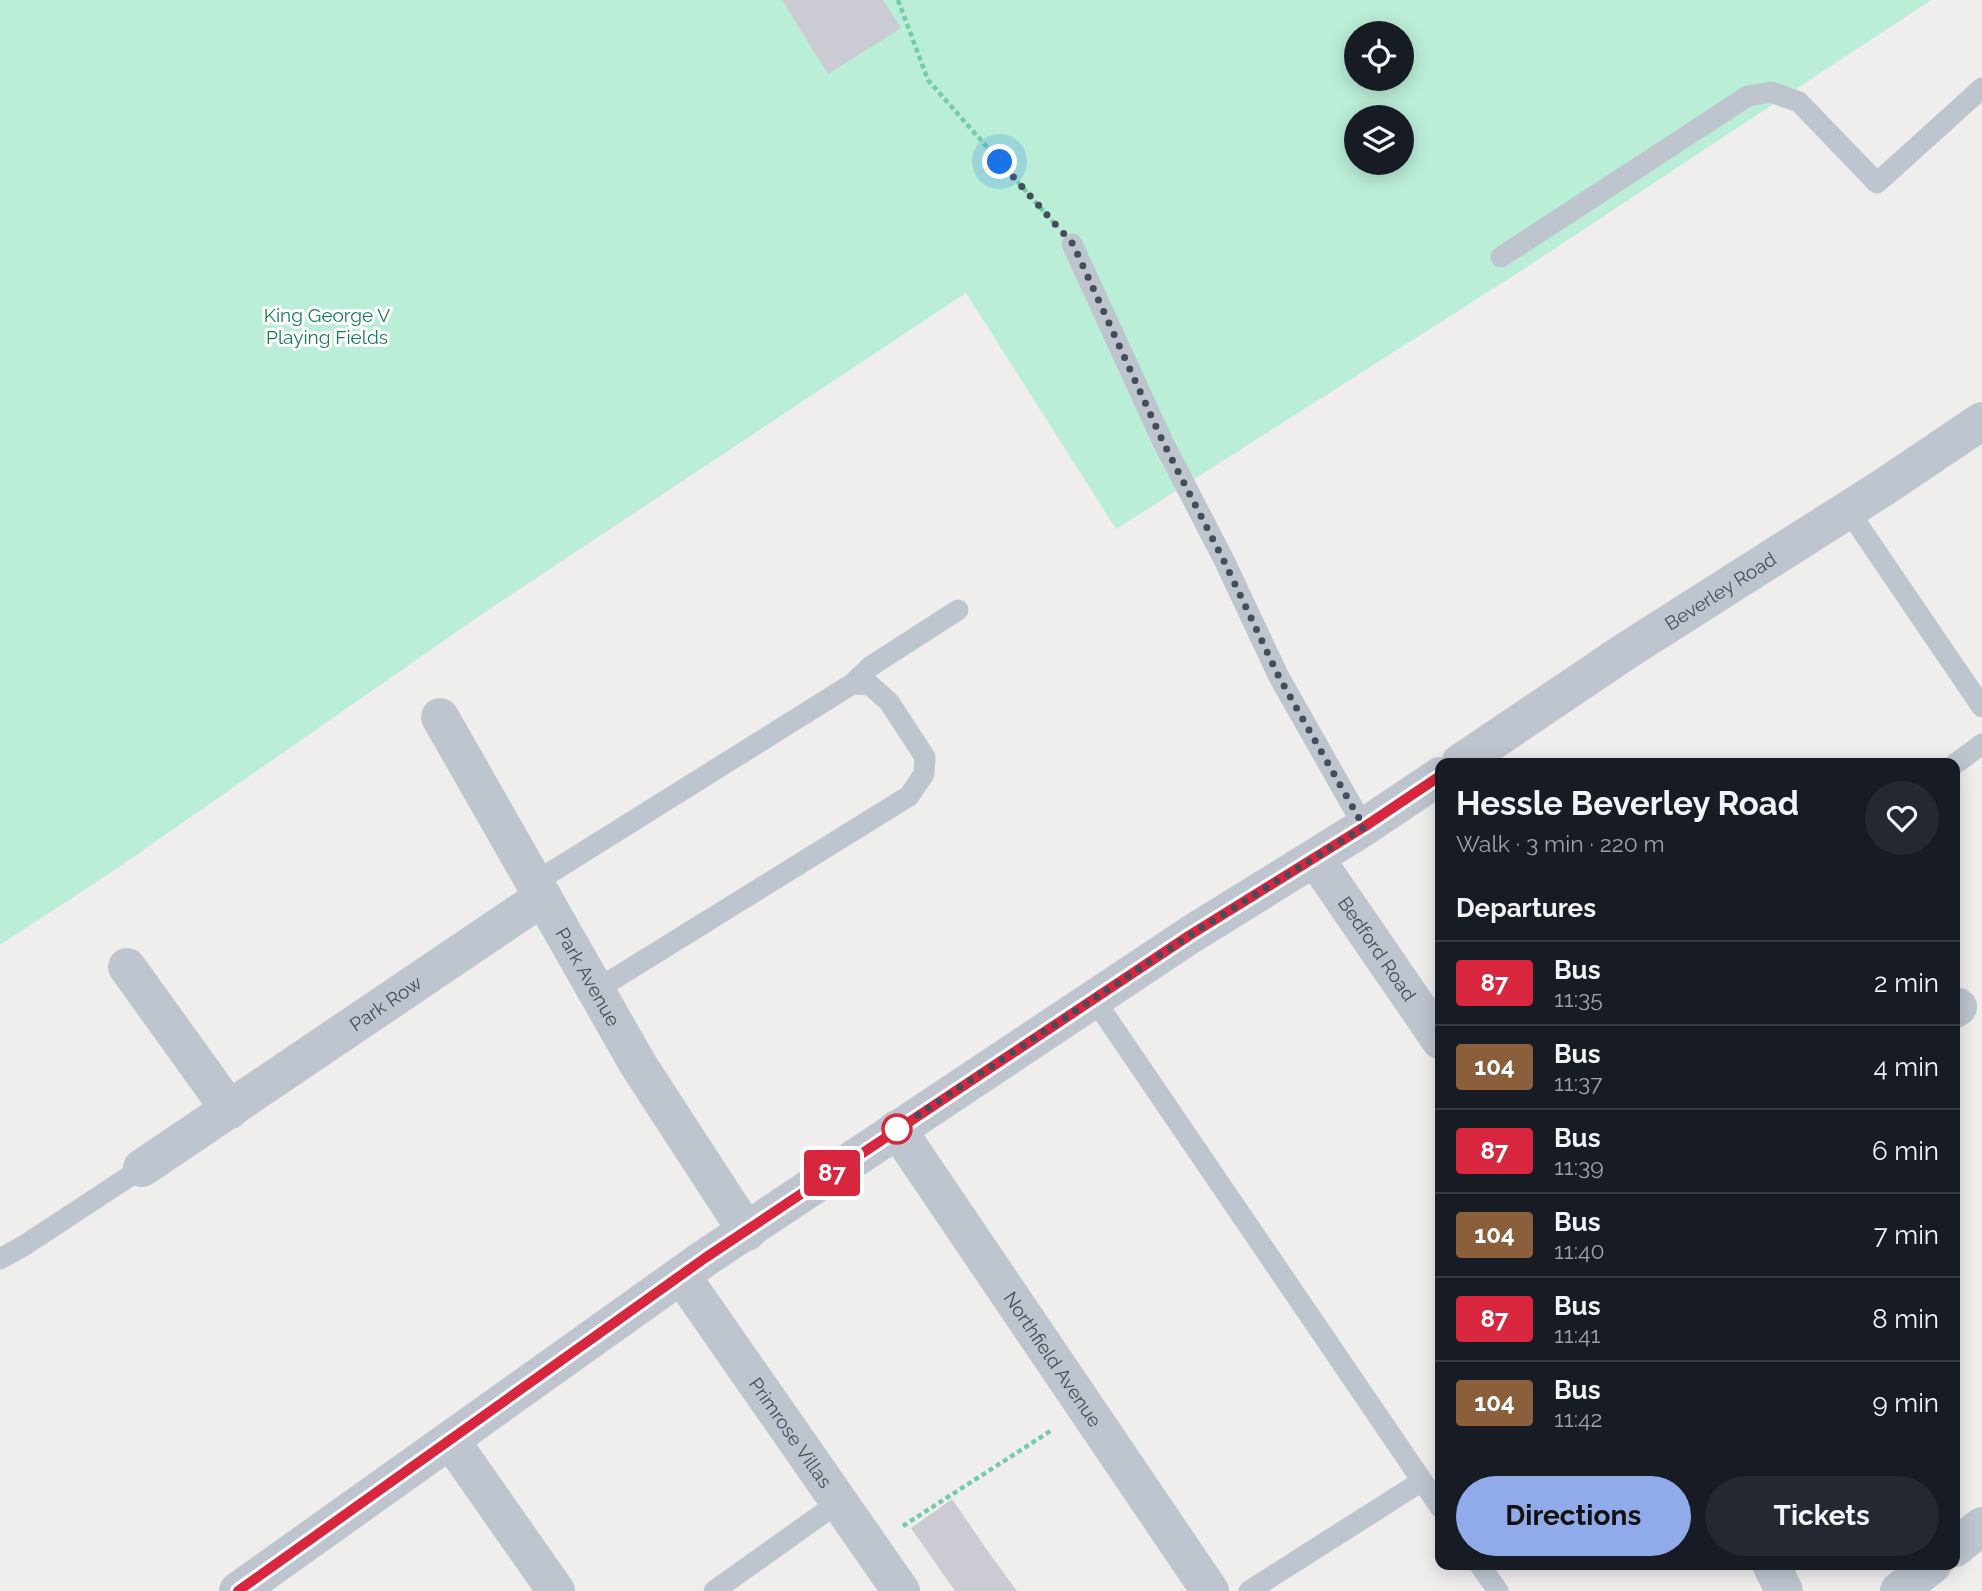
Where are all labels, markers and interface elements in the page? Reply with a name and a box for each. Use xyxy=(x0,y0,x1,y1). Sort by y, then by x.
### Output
map controls xyxy=(1344,21,1414,175)
button: locate xyxy=(1344,21,1414,91)
button: layers xyxy=(1344,105,1414,175)
your location xyxy=(982,144,1017,179)
park label: King George V Playing Fields xyxy=(264,304,390,348)
street label: Beverley Road xyxy=(1661,548,1780,635)
button: heart xyxy=(1865,781,1939,855)
text: Hessle Beverley Road xyxy=(1456,784,1799,823)
text: Walk · 3 min · 220 m xyxy=(1456,830,1665,857)
street label: Bedford Road xyxy=(1334,892,1421,1005)
text: Departures xyxy=(1456,893,1596,923)
street label: Park Avenue xyxy=(551,924,625,1030)
text: Bus xyxy=(1554,955,1601,985)
text: 87 xyxy=(1481,968,1508,997)
text: 2 min xyxy=(1874,968,1939,998)
street label: Park Row xyxy=(345,971,426,1036)
text: 11:35 xyxy=(1554,985,1603,1012)
text: Bus xyxy=(1554,1039,1601,1069)
text: 104 xyxy=(1474,1052,1515,1081)
text: 4 min xyxy=(1873,1052,1939,1082)
text: 11:37 xyxy=(1554,1069,1602,1096)
unlabelled marker xyxy=(882,1114,912,1144)
text: Bus xyxy=(1554,1123,1601,1153)
text: 87 xyxy=(1481,1136,1508,1165)
text: 6 min xyxy=(1872,1136,1939,1166)
line badge: 87 xyxy=(800,1150,864,1196)
text: 11:39 xyxy=(1554,1153,1604,1180)
text: 87 xyxy=(818,1158,846,1187)
text: Bus xyxy=(1554,1207,1601,1237)
text: 104 xyxy=(1474,1220,1515,1249)
text: 7 min xyxy=(1874,1220,1939,1250)
text: 11:40 xyxy=(1554,1237,1605,1264)
street label: Northfield Avenue xyxy=(999,1287,1106,1431)
text: Bus xyxy=(1554,1291,1601,1321)
text: 87 xyxy=(1481,1304,1508,1333)
text: 8 min xyxy=(1872,1304,1939,1334)
text: 11:41 xyxy=(1554,1321,1600,1348)
street label: Primrose Villas xyxy=(745,1373,837,1492)
text: Bus xyxy=(1554,1375,1601,1405)
text: 104 xyxy=(1474,1388,1515,1417)
text: 9 min xyxy=(1872,1388,1939,1418)
text: 11:42 xyxy=(1554,1405,1603,1432)
button: Directions xyxy=(1456,1476,1691,1556)
button: Tickets xyxy=(1705,1476,1939,1556)

